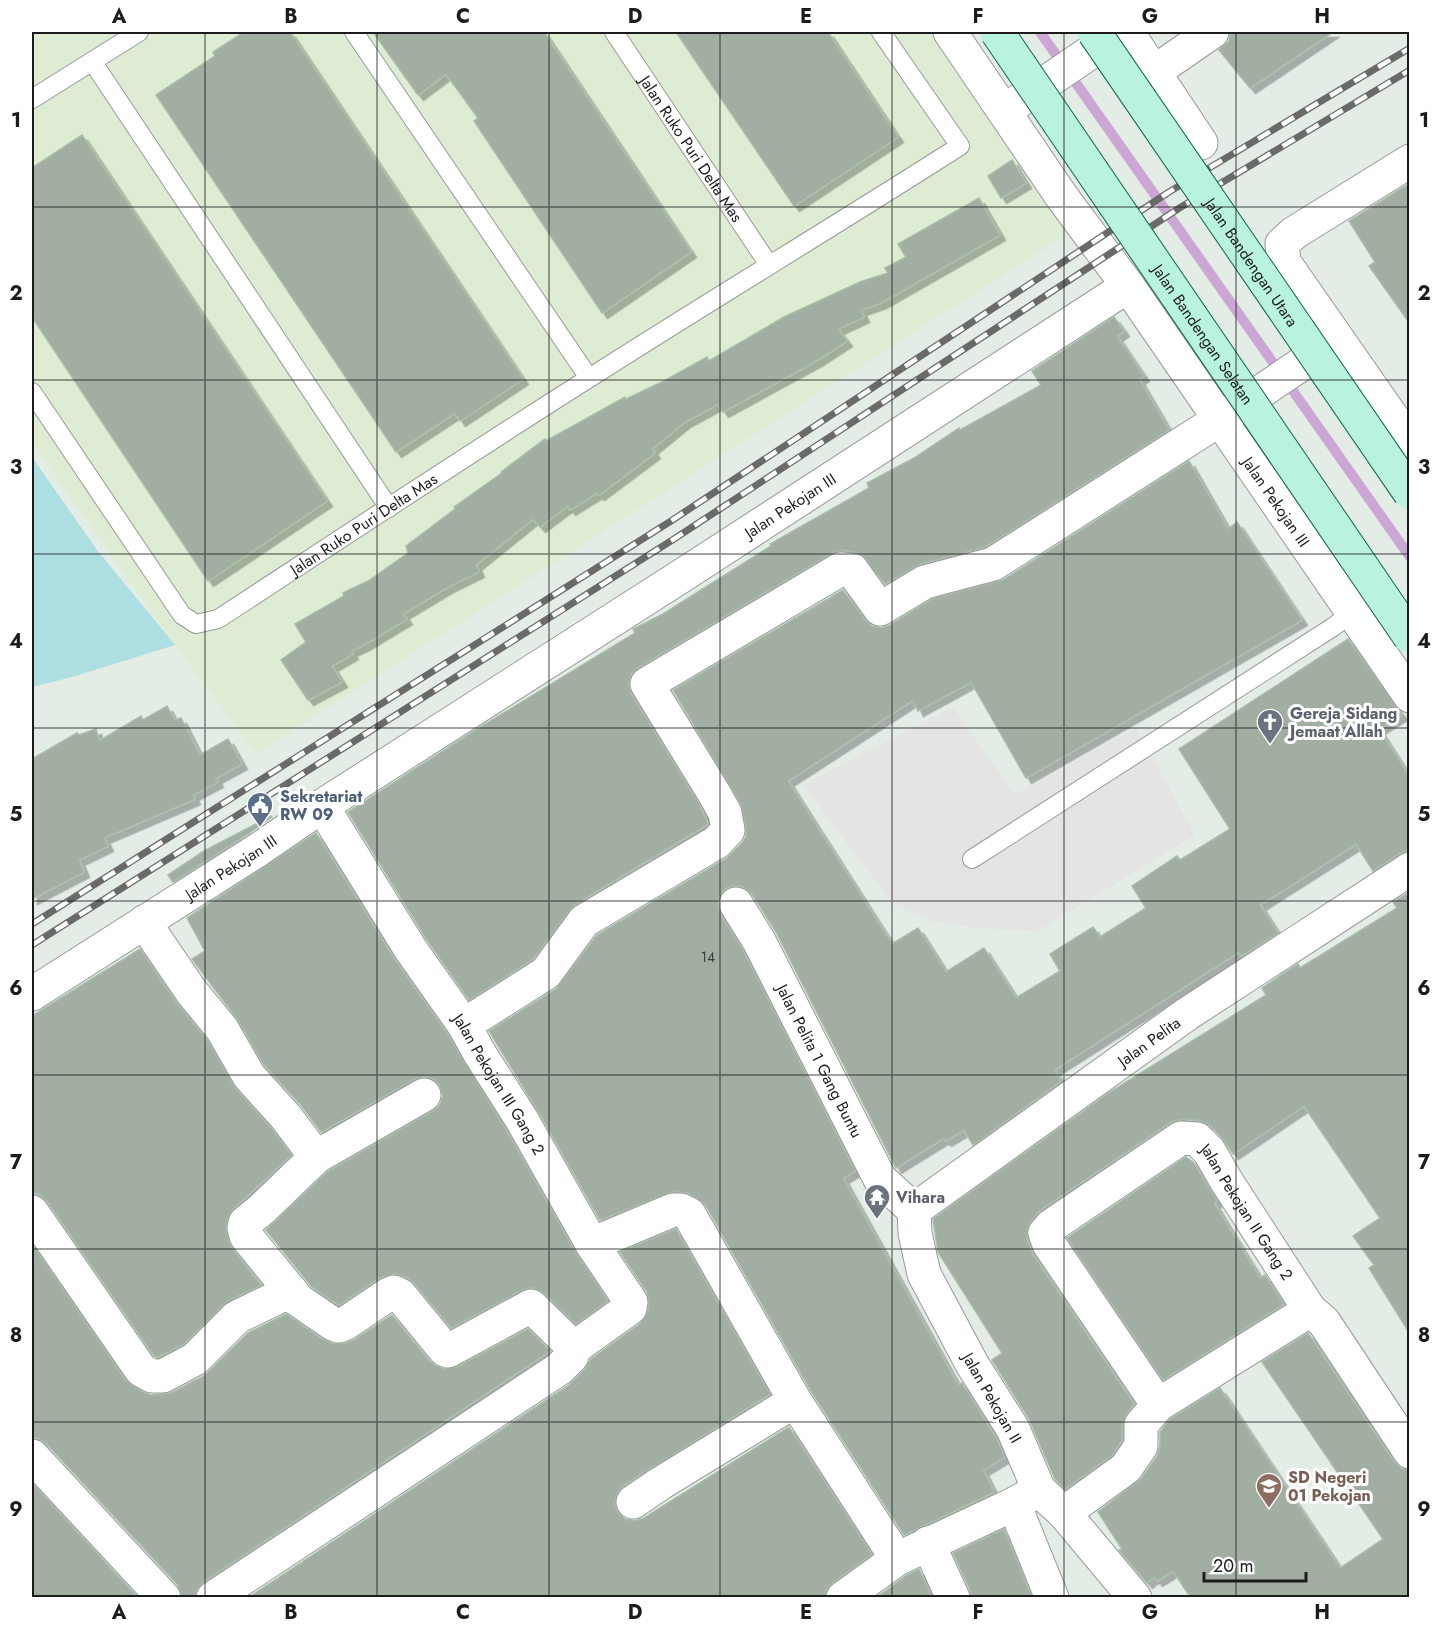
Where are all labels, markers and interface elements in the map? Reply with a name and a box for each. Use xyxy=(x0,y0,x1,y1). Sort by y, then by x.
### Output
text: A xyxy=(111,2,127,31)
text: B xyxy=(284,2,298,31)
text: C xyxy=(456,2,470,31)
text: D xyxy=(628,2,642,31)
text: E xyxy=(800,2,812,31)
text: F xyxy=(972,2,984,31)
text: G xyxy=(1142,2,1158,31)
text: H xyxy=(1314,2,1330,31)
street label: Jalan Ruko Puri Delta Mas xyxy=(633,69,749,226)
text: 1 xyxy=(11,106,21,135)
text: 1 xyxy=(1419,106,1429,135)
street label: Jalan Bandengan Utara xyxy=(1198,191,1304,331)
street label: Jalan Bandengan Selatan xyxy=(1146,258,1259,409)
text: 2 xyxy=(9,279,23,308)
text: 2 xyxy=(1417,279,1431,308)
street label: Jalan Pekojan III xyxy=(1236,450,1316,551)
text: 3 xyxy=(10,453,22,482)
text: 3 xyxy=(1418,453,1430,482)
street label: Jalan Ruko Puri Delta Mas xyxy=(284,467,442,581)
street label: Jalan Pekojan III xyxy=(738,467,840,545)
text: 4 xyxy=(9,627,23,656)
text: 4 xyxy=(1417,627,1431,656)
place label: Gereja Sidang Jemaat Allah xyxy=(1287,702,1397,743)
church icon: Gereja Sidang Jemaat Allah xyxy=(1255,707,1285,745)
place label: Sekretariat RW 09 xyxy=(280,785,363,826)
public building icon: Sekretariat RW 09 xyxy=(245,790,275,828)
text: 5 xyxy=(10,800,23,829)
text: 5 xyxy=(1418,800,1431,829)
street label: Jalan Pekojan III xyxy=(179,829,281,906)
house number: 14 xyxy=(701,947,715,967)
text: 6 xyxy=(9,974,23,1003)
text: 6 xyxy=(1417,974,1431,1003)
street label: Jalan Pelita 1 Gang Buntu xyxy=(770,978,869,1142)
street label: Jalan Pekojan III Gang 2 xyxy=(447,1007,551,1159)
street label: Jalan Pelita xyxy=(1111,1011,1185,1073)
street label: Jalan Pekojan II Gang 2 xyxy=(1194,1136,1299,1284)
text: 7 xyxy=(10,1148,23,1177)
text: 7 xyxy=(1418,1148,1431,1177)
temple icon: Vihara xyxy=(862,1182,892,1220)
place label: Vihara xyxy=(895,1186,945,1209)
text: 8 xyxy=(10,1321,22,1350)
text: 8 xyxy=(1418,1321,1430,1350)
street label: Jalan Pekojan II xyxy=(956,1347,1027,1447)
place label: SD Negeri 01 Pekojan xyxy=(1288,1466,1371,1507)
school or university icon: SD Negeri 01 Pekojan xyxy=(1254,1471,1284,1509)
text: 9 xyxy=(9,1495,23,1524)
text: 9 xyxy=(1417,1495,1431,1524)
scale bar xyxy=(1204,1545,1306,1583)
text: 20 m xyxy=(1213,1553,1253,1579)
text: A xyxy=(111,1598,127,1627)
text: B xyxy=(284,1598,298,1627)
text: C xyxy=(456,1598,470,1627)
text: D xyxy=(628,1598,642,1627)
text: E xyxy=(800,1598,812,1627)
text: F xyxy=(972,1598,984,1627)
text: G xyxy=(1142,1598,1158,1627)
text: H xyxy=(1314,1598,1330,1627)

